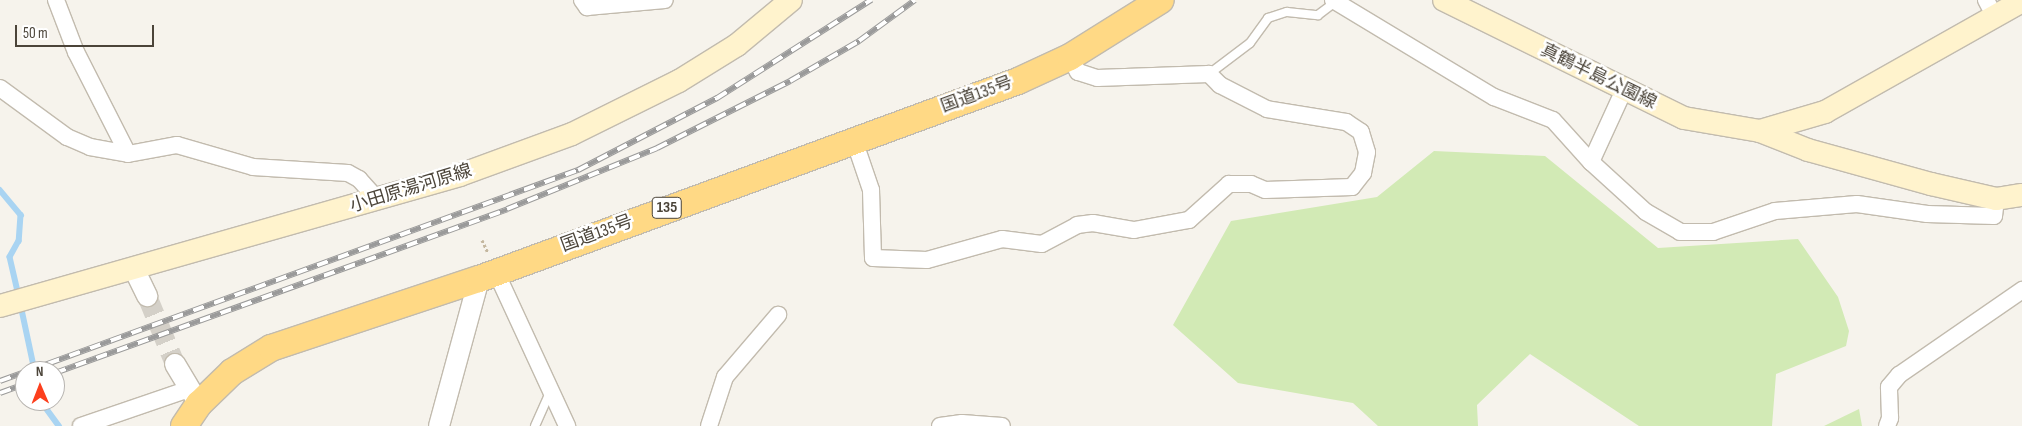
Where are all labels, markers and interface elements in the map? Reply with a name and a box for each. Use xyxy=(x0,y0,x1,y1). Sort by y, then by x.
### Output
scale bar xyxy=(18,15,156,47)
text: 50 m xyxy=(23,24,48,43)
street label: 真鶴半島公園線 xyxy=(1537,40,1659,114)
street label: 国道135号 xyxy=(938,72,1016,118)
street label: 小田原湯河原線 xyxy=(348,160,474,218)
road number: 135 xyxy=(651,194,683,222)
street label: 国道135号 xyxy=(558,211,636,257)
north arrow xyxy=(15,361,65,411)
text: N xyxy=(36,363,44,380)

